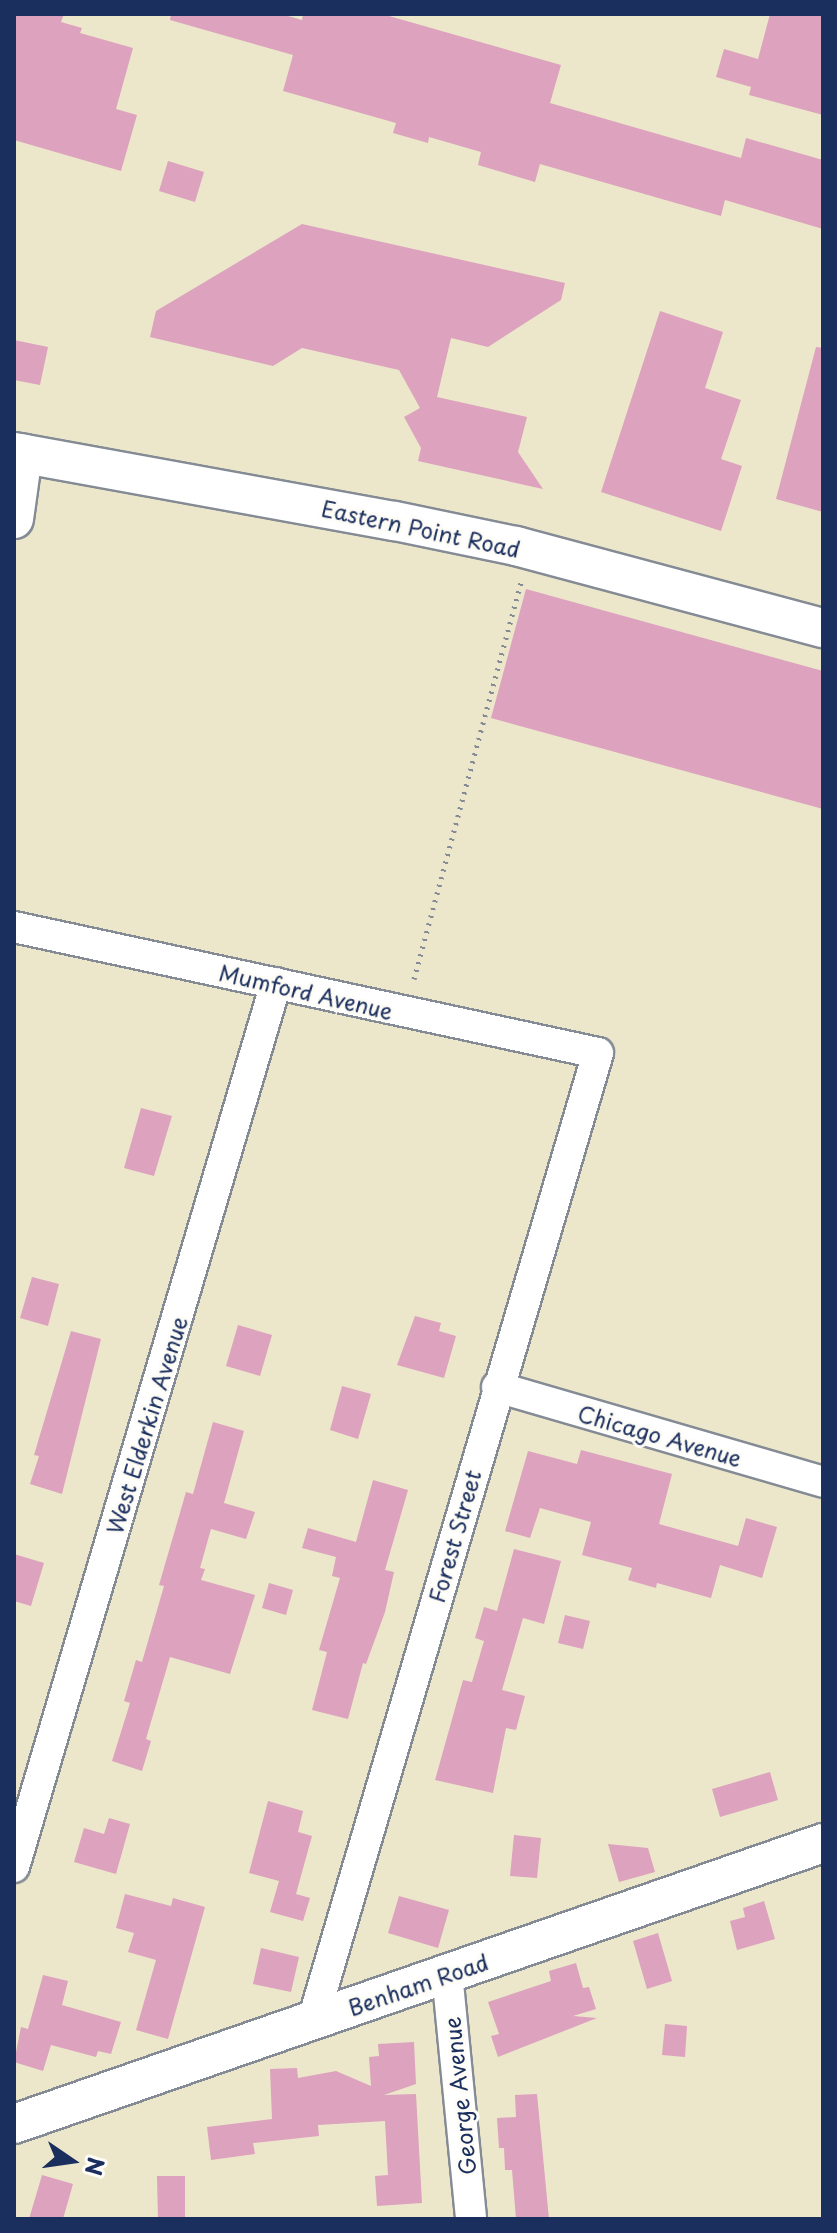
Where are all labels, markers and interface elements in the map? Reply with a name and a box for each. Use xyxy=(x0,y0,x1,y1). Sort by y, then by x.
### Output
street label: Eastern Point Road xyxy=(319,494,523,562)
street label: Mumford Avenue xyxy=(216,958,396,1024)
street label: West Elderkin Avenue xyxy=(100,1313,192,1537)
street label: Chicago Avenue xyxy=(576,1399,744,1471)
street label: Forest Street xyxy=(422,1466,486,1606)
street label: Benham Road xyxy=(344,1948,492,2020)
street label: George Avenue xyxy=(438,2016,480,2176)
north arrow xyxy=(32,2121,112,2201)
text: N xyxy=(78,2154,114,2179)

